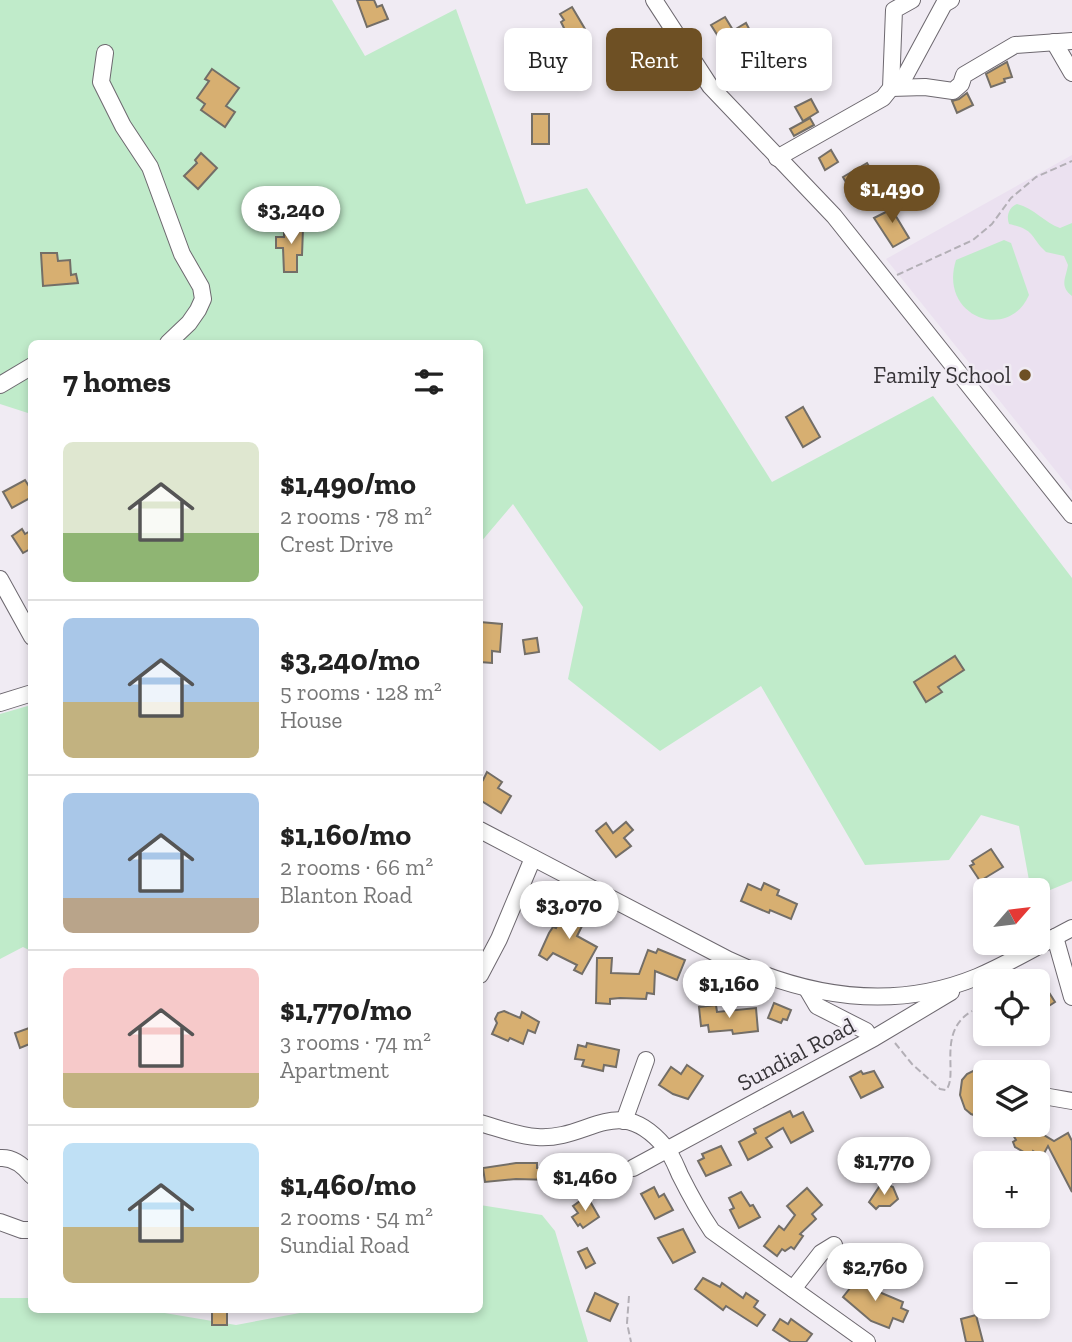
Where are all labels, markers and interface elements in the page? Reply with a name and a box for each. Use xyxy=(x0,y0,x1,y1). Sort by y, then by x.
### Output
chip: Buy xyxy=(504,28,592,91)
chip: Rent xyxy=(606,28,702,91)
chip: Filters xyxy=(716,28,832,91)
pin: $1,490 xyxy=(835,166,949,225)
text: $1,490 xyxy=(860,174,924,202)
pin: $3,240 xyxy=(234,187,348,246)
text: $3,240 xyxy=(257,195,325,223)
place label: Family School xyxy=(873,361,1011,389)
icon: filters xyxy=(410,363,448,401)
text: 7 homes xyxy=(63,364,171,400)
marker: Family School xyxy=(1017,367,1033,383)
text: $1,490/mo xyxy=(280,466,416,502)
icon: home xyxy=(119,470,203,554)
text: 2 rooms · 78 m² xyxy=(280,502,432,530)
text: Crest Drive xyxy=(280,530,393,558)
text: $3,240/mo xyxy=(280,642,420,678)
icon: home xyxy=(119,646,203,730)
text: 5 rooms · 128 m² xyxy=(280,678,442,706)
text: House xyxy=(280,706,342,734)
text: $1,160/mo xyxy=(280,817,411,853)
icon: home xyxy=(119,821,203,905)
text: 2 rooms · 66 m² xyxy=(280,853,433,881)
north arrow xyxy=(973,878,1050,956)
map controls xyxy=(973,878,1050,1319)
text: Blanton Road xyxy=(280,881,412,909)
pin: $3,070 xyxy=(512,881,626,941)
text: $3,070 xyxy=(536,890,602,918)
pin: $1,160 xyxy=(672,960,786,1020)
text: $1,160 xyxy=(699,969,759,997)
button: locate xyxy=(973,969,1050,1046)
text: $1,770/mo xyxy=(280,992,412,1028)
icon: home xyxy=(119,996,203,1080)
street label: Sundial Road xyxy=(732,1011,860,1097)
text: 3 rooms · 74 m² xyxy=(280,1028,431,1056)
text: Apartment xyxy=(280,1056,389,1084)
button: layers xyxy=(973,1060,1050,1137)
pin: $1,770 xyxy=(827,1138,941,1197)
text: $1,770 xyxy=(853,1146,915,1174)
button: + xyxy=(973,1151,1050,1228)
pin: $1,460 xyxy=(528,1154,642,1213)
text: $1,460 xyxy=(553,1162,617,1190)
text: $1,460/mo xyxy=(280,1167,416,1203)
icon: home xyxy=(119,1171,203,1255)
text: 2 rooms · 54 m² xyxy=(280,1203,433,1231)
text: Sundial Road xyxy=(280,1231,409,1259)
button: − xyxy=(973,1242,1050,1319)
pin: $2,760 xyxy=(818,1244,932,1303)
text: $2,760 xyxy=(842,1252,908,1280)

